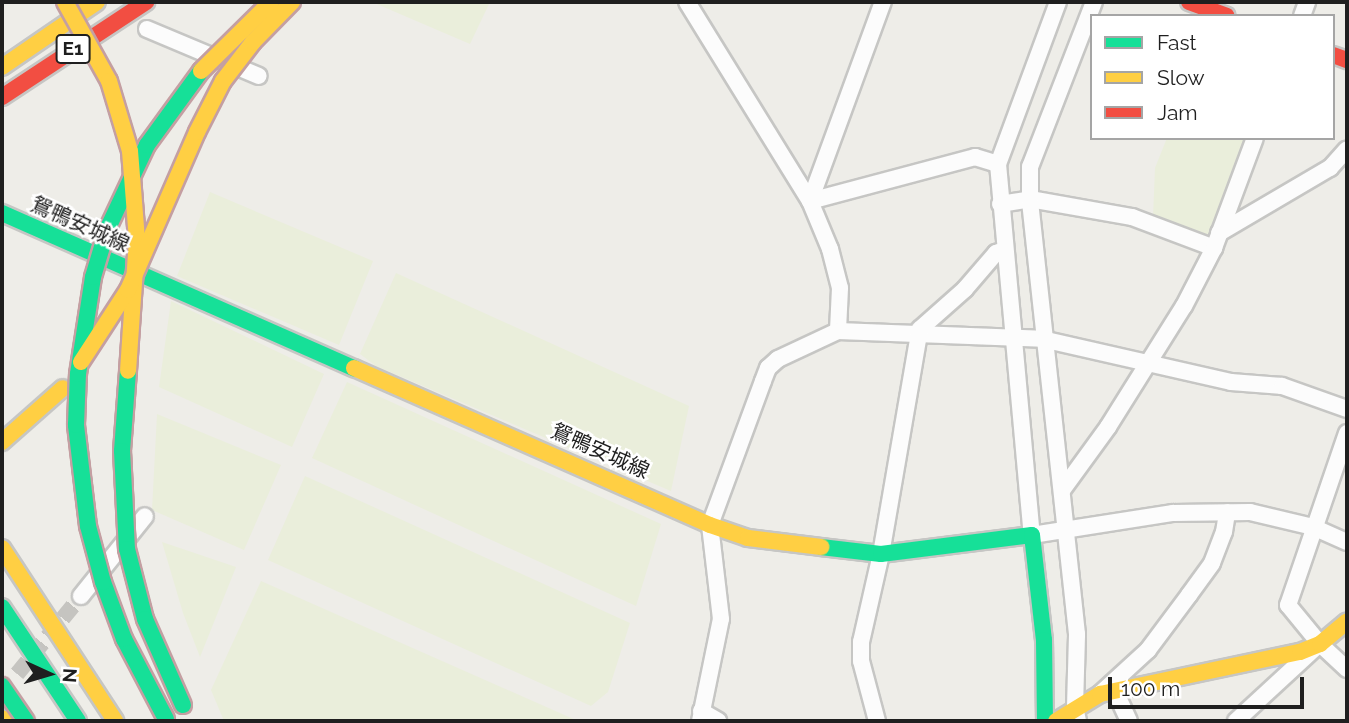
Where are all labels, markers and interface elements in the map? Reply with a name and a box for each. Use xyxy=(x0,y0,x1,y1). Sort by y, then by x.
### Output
legend xyxy=(1090,14,1335,140)
text: Fast xyxy=(1157,30,1197,55)
road number: E1 xyxy=(56,34,90,64)
text: Slow xyxy=(1157,65,1205,90)
text: Jam xyxy=(1157,100,1198,125)
street label: 鴛鴨安城線 xyxy=(27,191,133,257)
street label: 鴛鴨安城線 xyxy=(547,418,653,484)
north arrow xyxy=(14,639,84,709)
scale bar xyxy=(1111,664,1307,708)
text: N xyxy=(58,667,81,683)
text: 100 m xyxy=(1121,676,1180,701)

